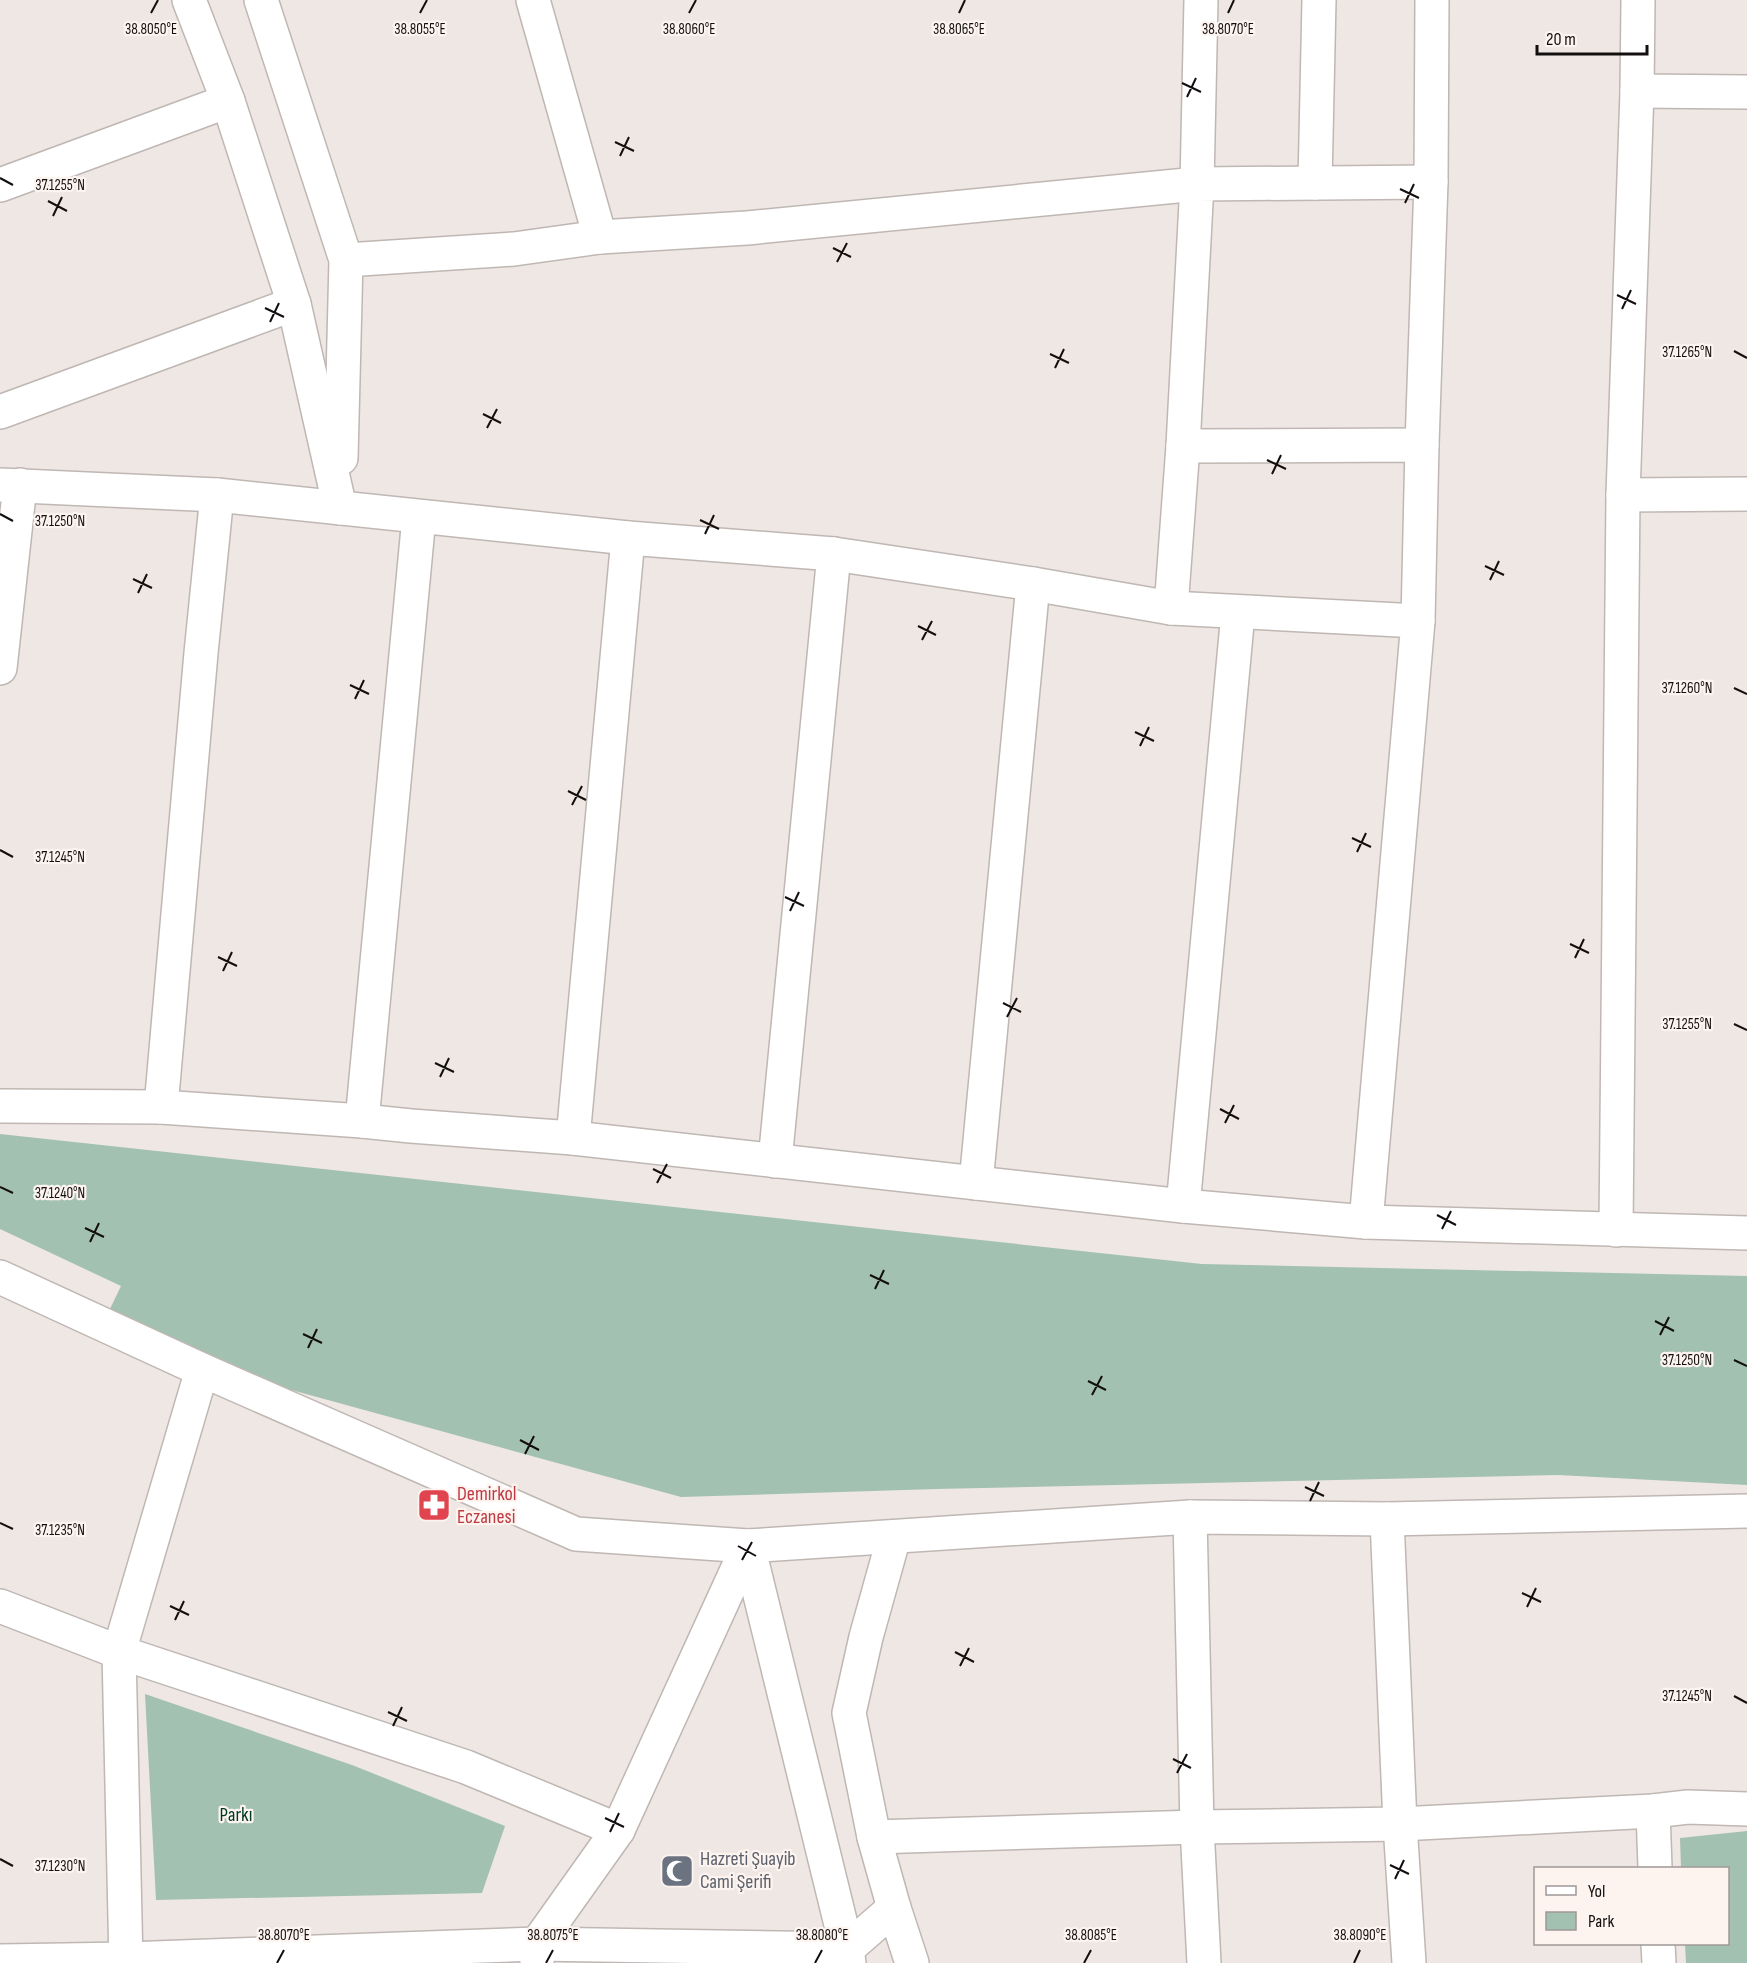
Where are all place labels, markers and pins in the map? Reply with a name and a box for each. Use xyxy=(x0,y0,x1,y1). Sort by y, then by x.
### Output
place label: Demirkol Eczanesi xyxy=(457,1482,517,1529)
pharmacy icon: Demirkol Eczanesi xyxy=(416,1487,452,1523)
place label: Hazreti Şuayib Cami Şerifi xyxy=(700,1847,796,1894)
mosque icon: Hazreti Şuayib Cami Şerifi xyxy=(659,1853,695,1889)

